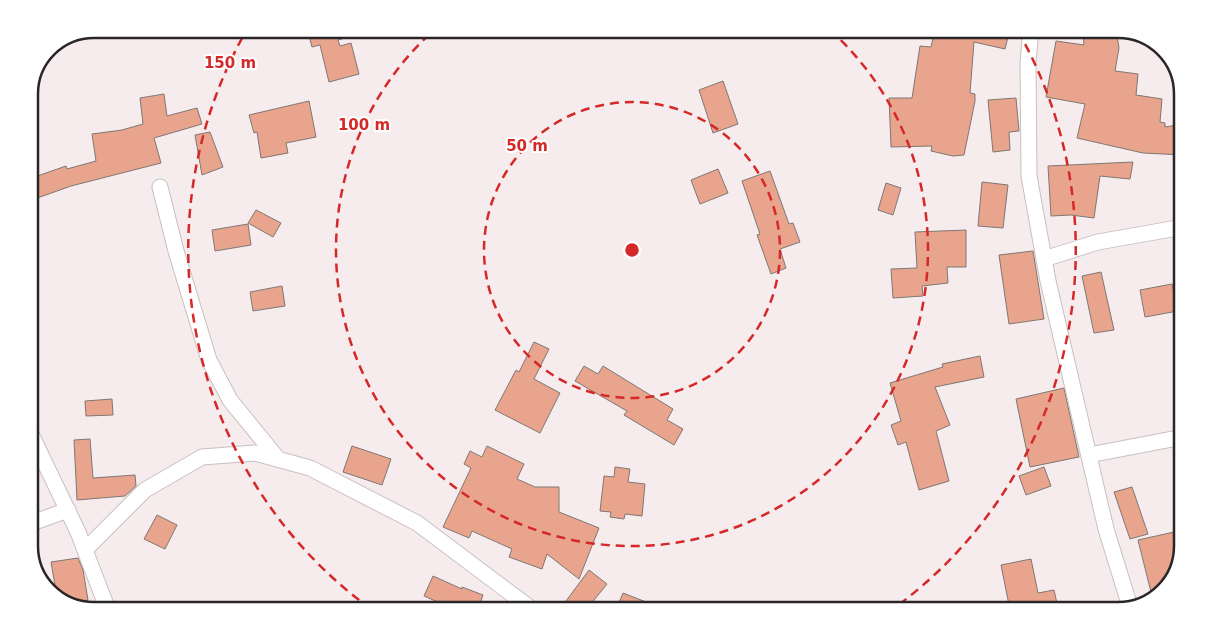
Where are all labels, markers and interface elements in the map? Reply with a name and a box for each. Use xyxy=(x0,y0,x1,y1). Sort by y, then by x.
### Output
text: 150 m xyxy=(204,54,256,72)
text: 100 m xyxy=(338,116,390,134)
text: 50 m xyxy=(506,137,548,155)
centre of rings xyxy=(623,241,641,259)

